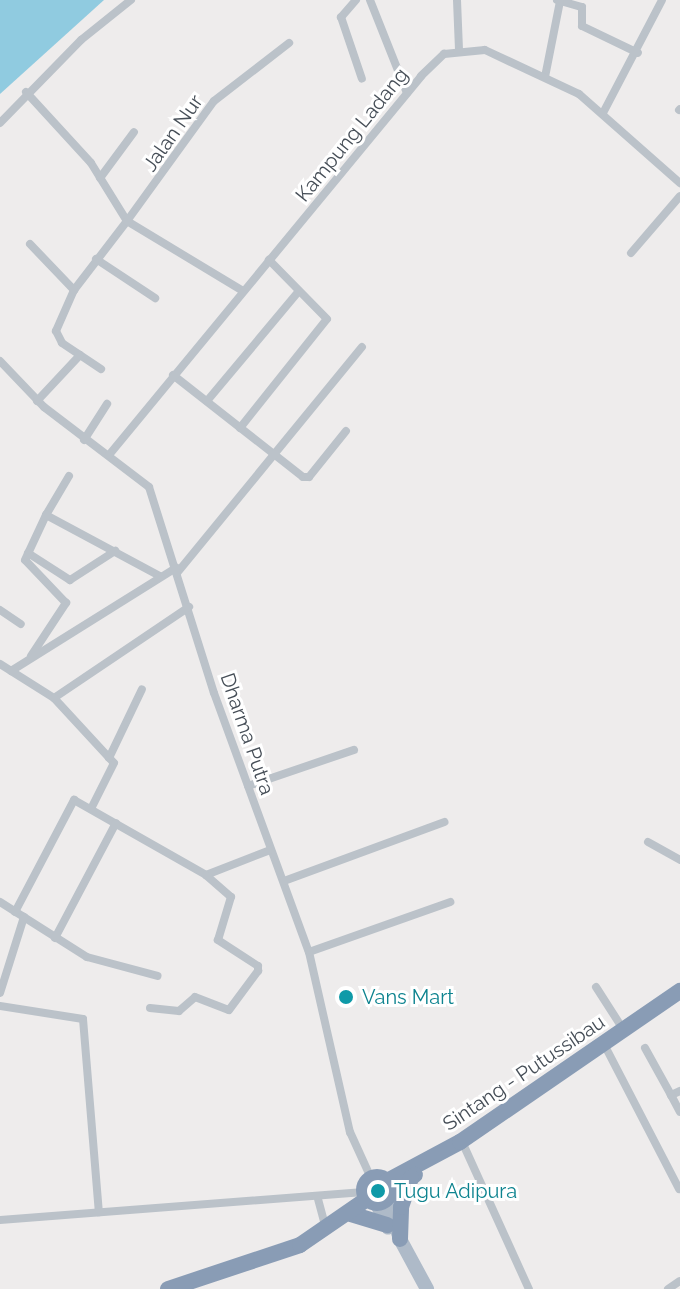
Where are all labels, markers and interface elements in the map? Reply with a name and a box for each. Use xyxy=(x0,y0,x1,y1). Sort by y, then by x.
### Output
street label: Kampung Ladang xyxy=(291,63,413,207)
street label: Jalan Nur xyxy=(138,90,208,176)
street label: Dharma Putra xyxy=(215,670,279,798)
place label: Vans Mart xyxy=(362,985,454,1009)
marker: Vans Mart xyxy=(337,988,355,1006)
street label: Sintang - Putussibau xyxy=(439,1010,609,1136)
place label: Tugu Adipura xyxy=(394,1179,518,1203)
marker: Tugu Adipura xyxy=(369,1182,387,1200)

